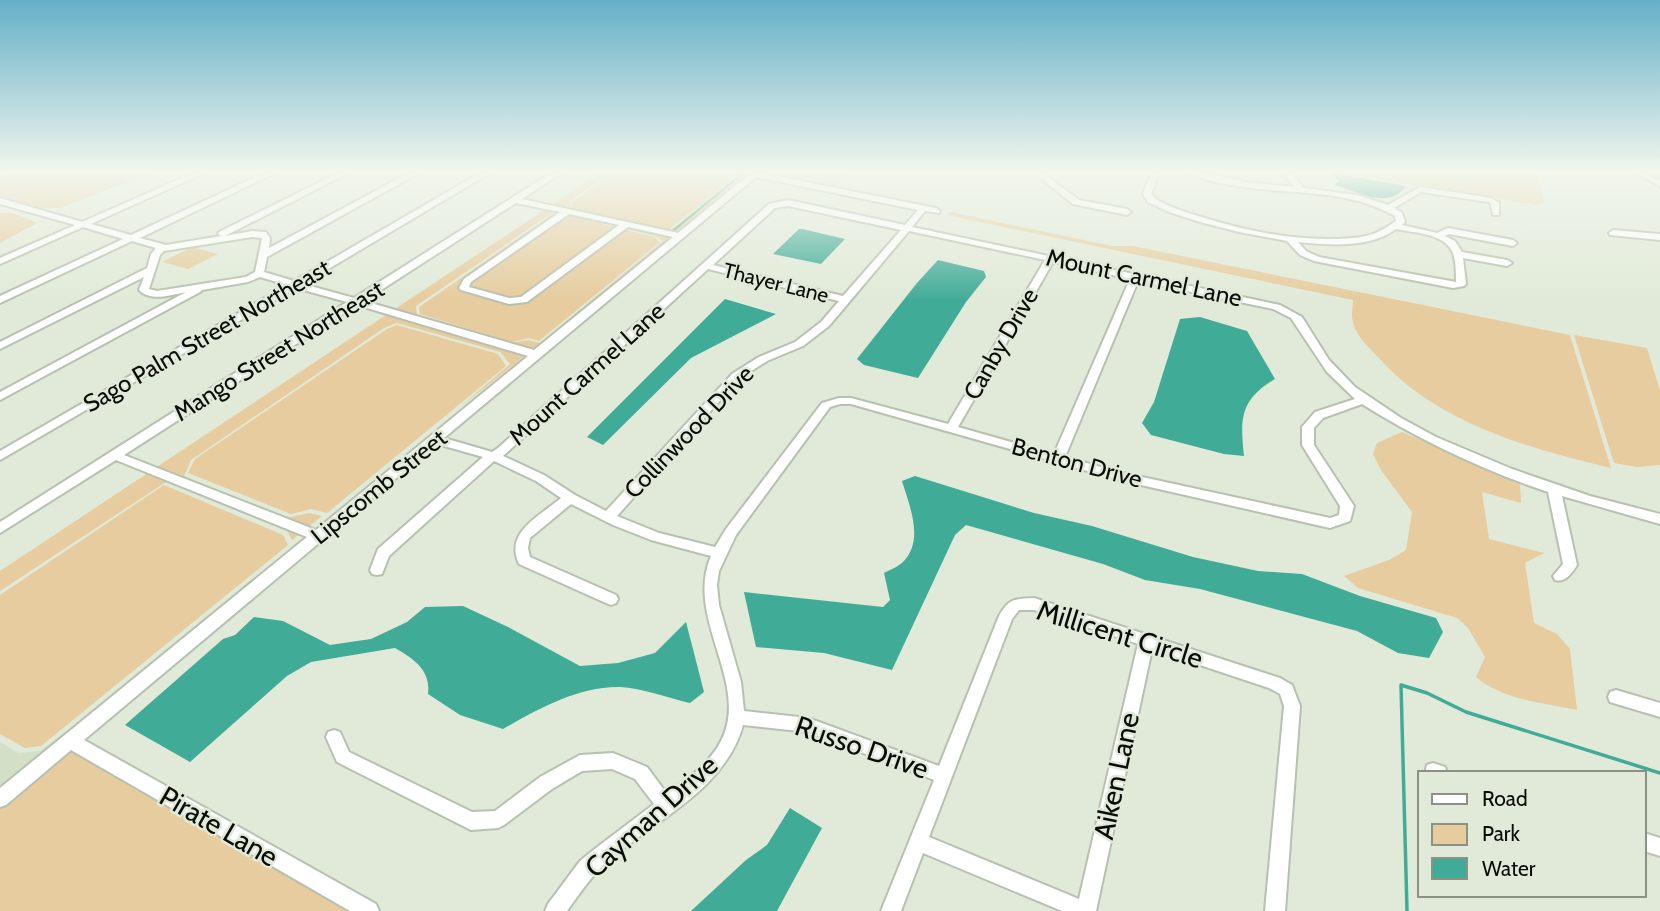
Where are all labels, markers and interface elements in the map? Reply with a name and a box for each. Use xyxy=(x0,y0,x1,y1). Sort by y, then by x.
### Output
street label: Mount Carmel Lane xyxy=(1044,243,1245,312)
street label: Sago Palm Street Northeast xyxy=(78,253,335,418)
street label: Thayer Lane xyxy=(721,257,832,308)
street label: Mango Street Northeast xyxy=(168,274,389,427)
street label: Canby Drive xyxy=(957,283,1044,405)
street label: Mount Carmel Lane xyxy=(503,296,670,451)
street label: Collinwood Drive xyxy=(618,359,759,504)
street label: Lipscomb Street xyxy=(305,423,452,550)
street label: Benton Drive xyxy=(1009,431,1145,494)
street label: Millicent Circle xyxy=(1033,593,1207,675)
street label: Russo Drive xyxy=(791,708,933,786)
street label: Aiken Lane xyxy=(1086,709,1146,843)
street label: Cayman Drive xyxy=(578,747,724,885)
legend xyxy=(1418,771,1646,897)
street label: Pirate Lane xyxy=(154,779,284,873)
text: Road xyxy=(1482,786,1528,811)
text: Park xyxy=(1482,821,1520,846)
text: Water xyxy=(1482,856,1536,881)

